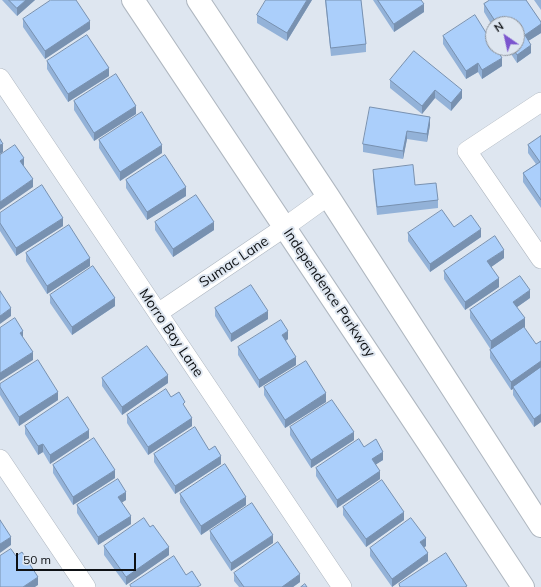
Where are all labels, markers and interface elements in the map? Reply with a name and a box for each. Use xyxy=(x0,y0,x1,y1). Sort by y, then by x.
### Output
north arrow xyxy=(485,16,525,56)
text: N xyxy=(491,19,506,35)
street label: Independence Parkway xyxy=(280,226,378,360)
street label: Sumac Lane xyxy=(196,233,272,291)
street label: Morro Bay Lane xyxy=(135,286,207,380)
scale bar xyxy=(18,545,138,571)
text: 50 m xyxy=(23,552,51,567)

